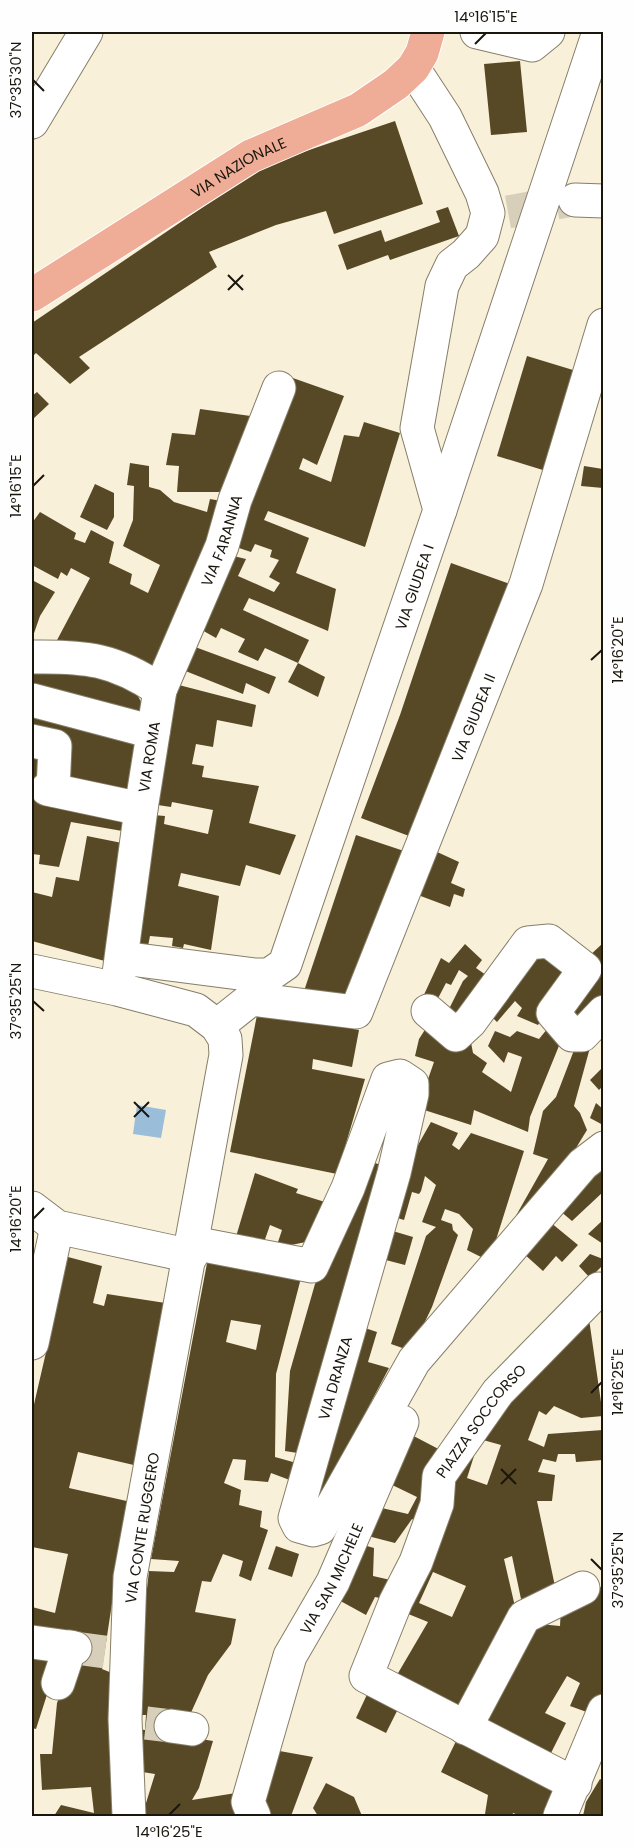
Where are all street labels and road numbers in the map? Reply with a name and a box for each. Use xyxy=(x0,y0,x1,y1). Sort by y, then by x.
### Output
street label: VIA NAZIONALE xyxy=(186,132,289,202)
street label: VIA FARANNA xyxy=(195,491,247,590)
street label: VIA GIUDEA I xyxy=(389,541,438,633)
street label: VIA GIUDEA II xyxy=(446,670,500,765)
street label: VIA ROMA xyxy=(133,720,165,794)
street label: VIA DRANZA xyxy=(313,1334,357,1422)
street label: PIAZZA SOCCORSO xyxy=(431,1359,531,1482)
street label: VIA CONTE RUGGERO xyxy=(120,1451,164,1605)
street label: VIA SAN MICHELE xyxy=(294,1520,368,1638)

